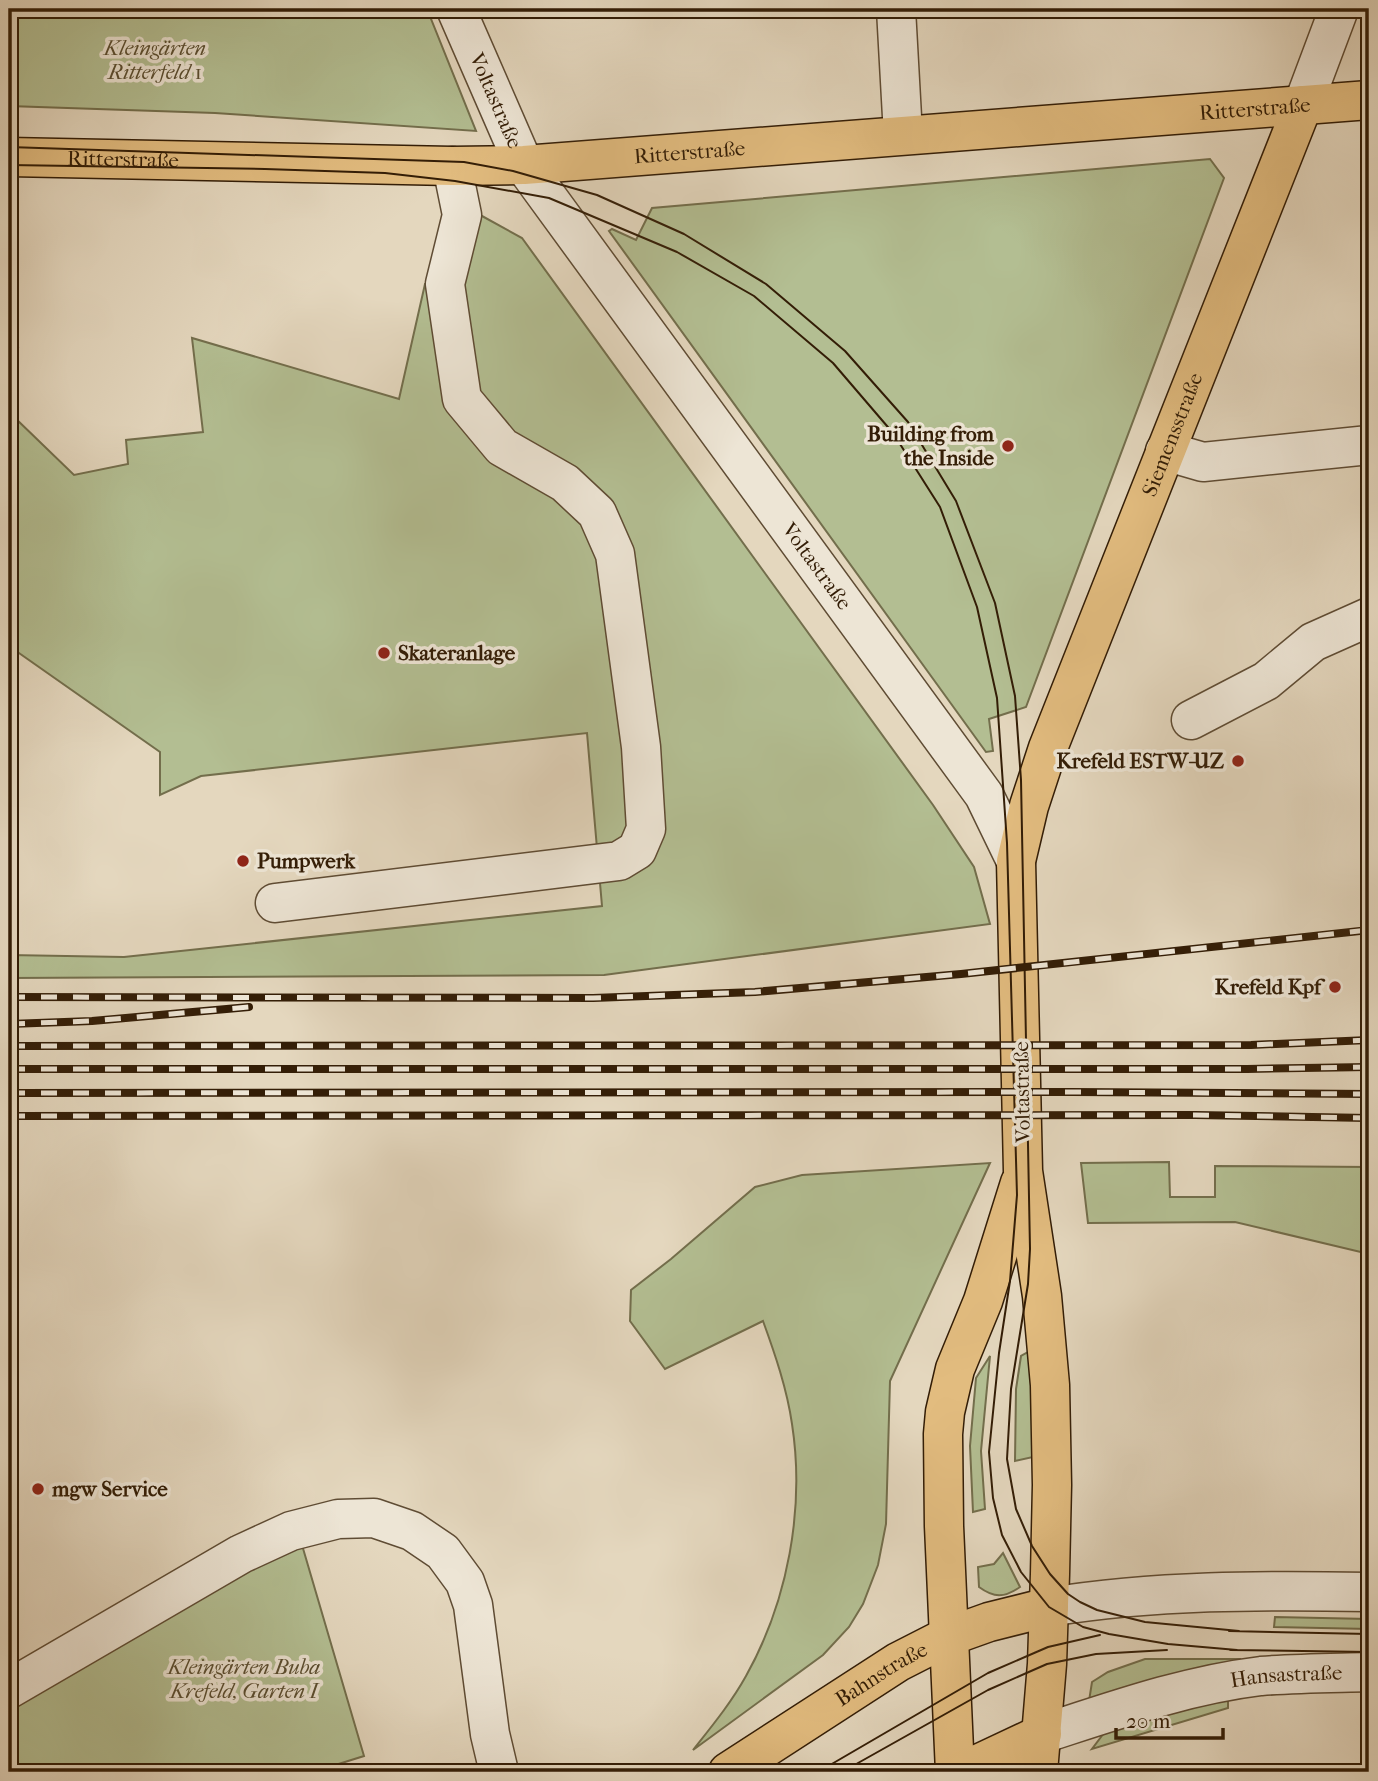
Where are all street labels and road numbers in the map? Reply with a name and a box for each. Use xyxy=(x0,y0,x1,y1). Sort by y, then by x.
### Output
street label: Voltastraße xyxy=(464,48,527,152)
street label: Ritterstraße xyxy=(1198,93,1311,125)
street label: Ritterstraße xyxy=(633,136,746,169)
street label: Ritterstraße xyxy=(67,146,179,172)
street label: Siemensstraße xyxy=(1137,369,1208,500)
street label: Voltastraße xyxy=(777,517,857,614)
street label: Voltastraße xyxy=(1009,1041,1035,1144)
street label: Bahnstraße xyxy=(831,1637,931,1711)
street label: Hansastraße xyxy=(1229,1661,1342,1692)

